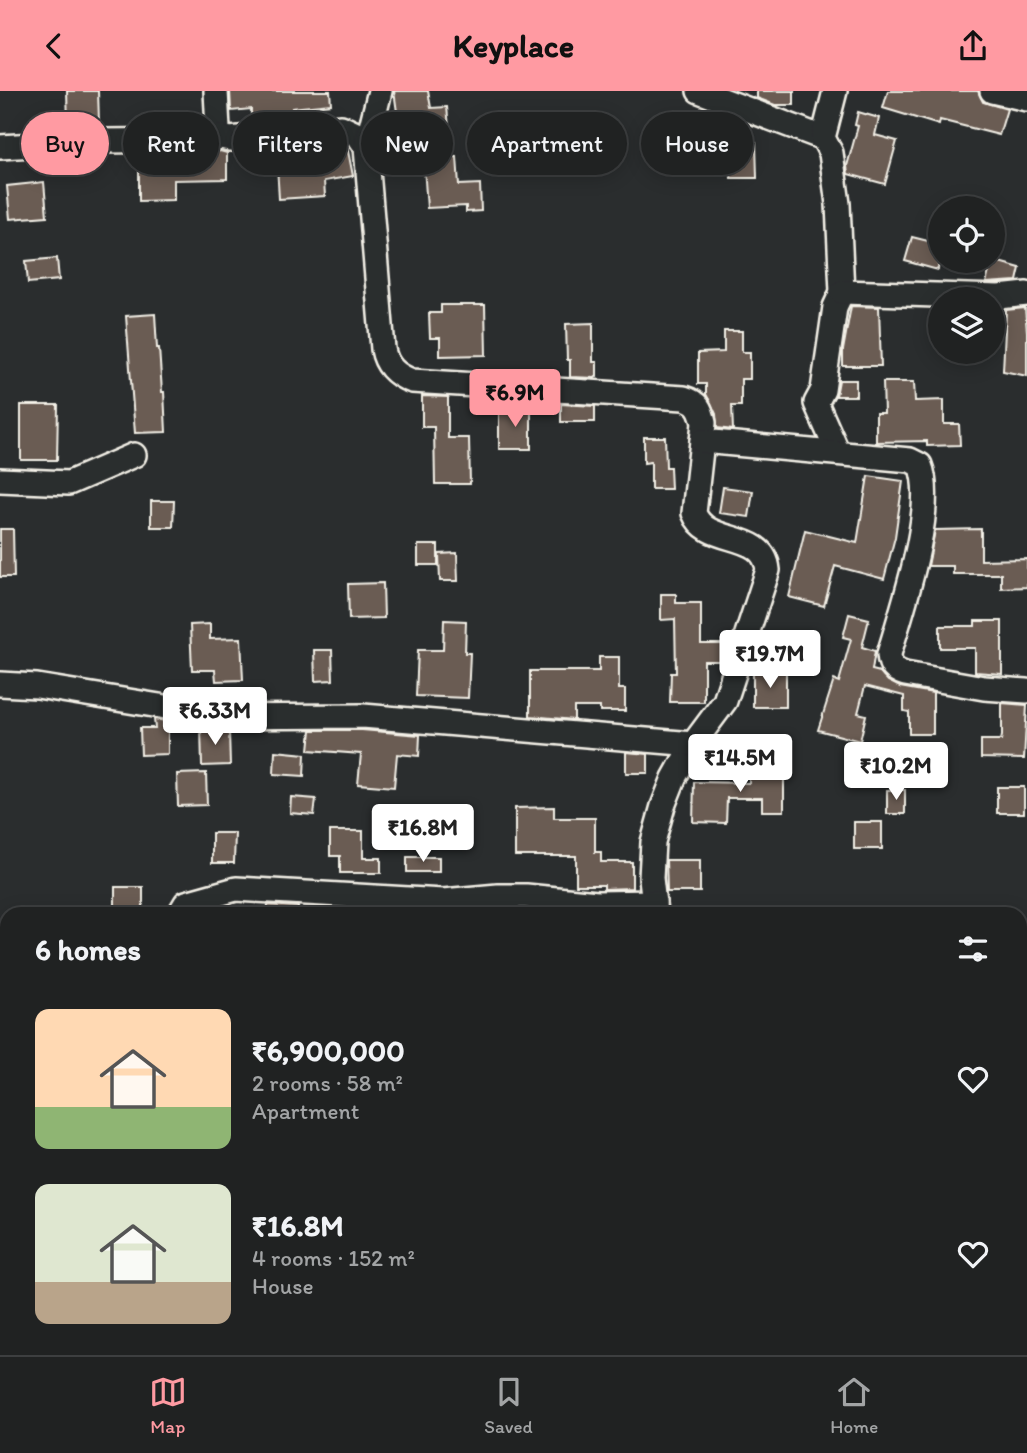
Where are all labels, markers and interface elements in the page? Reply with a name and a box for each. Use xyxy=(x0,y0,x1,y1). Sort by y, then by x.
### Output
icon: back xyxy=(35,27,73,65)
text: Keyplace xyxy=(453,27,574,65)
icon: share xyxy=(954,27,992,65)
chip: Buy xyxy=(21,112,109,175)
chip: Rent xyxy=(123,112,219,175)
chip: Filters xyxy=(233,112,347,175)
chip: New xyxy=(361,112,453,175)
chip: Apartment xyxy=(467,112,627,175)
chip: House xyxy=(641,112,753,175)
map controls xyxy=(928,196,1005,364)
button: locate xyxy=(928,196,1005,273)
button: layers xyxy=(928,287,1005,364)
pin: ₹6.9M xyxy=(466,369,564,429)
text: ₹6.9M xyxy=(485,378,545,406)
pin: ₹19.7M xyxy=(713,631,827,690)
text: ₹19.7M xyxy=(735,639,805,667)
pin: ₹6.33M xyxy=(158,687,272,747)
text: ₹6.33M xyxy=(179,696,251,724)
pin: ₹14.5M xyxy=(683,735,797,794)
text: ₹14.5M xyxy=(704,743,776,771)
pin: ₹10.2M xyxy=(839,743,953,802)
text: ₹10.2M xyxy=(860,751,932,779)
pin: ₹16.8M xyxy=(366,805,480,864)
text: ₹16.8M xyxy=(388,813,458,841)
icon: filters xyxy=(954,930,992,968)
text: 6 homes xyxy=(35,931,141,968)
text: ₹6,900,000 xyxy=(252,1032,405,1069)
icon: home xyxy=(91,1037,175,1121)
icon: heart xyxy=(954,1060,992,1098)
text: 2 rooms · 58 m² xyxy=(252,1069,403,1097)
text: Apartment xyxy=(252,1097,359,1125)
text: ₹16.8M xyxy=(252,1207,344,1244)
icon: home xyxy=(91,1212,175,1296)
icon: heart xyxy=(954,1235,992,1273)
text: 4 rooms · 152 m² xyxy=(252,1244,415,1272)
text: House xyxy=(252,1272,314,1300)
tab: Map xyxy=(149,1373,187,1438)
tab: Saved xyxy=(484,1373,533,1438)
tab: Home xyxy=(830,1373,878,1438)

